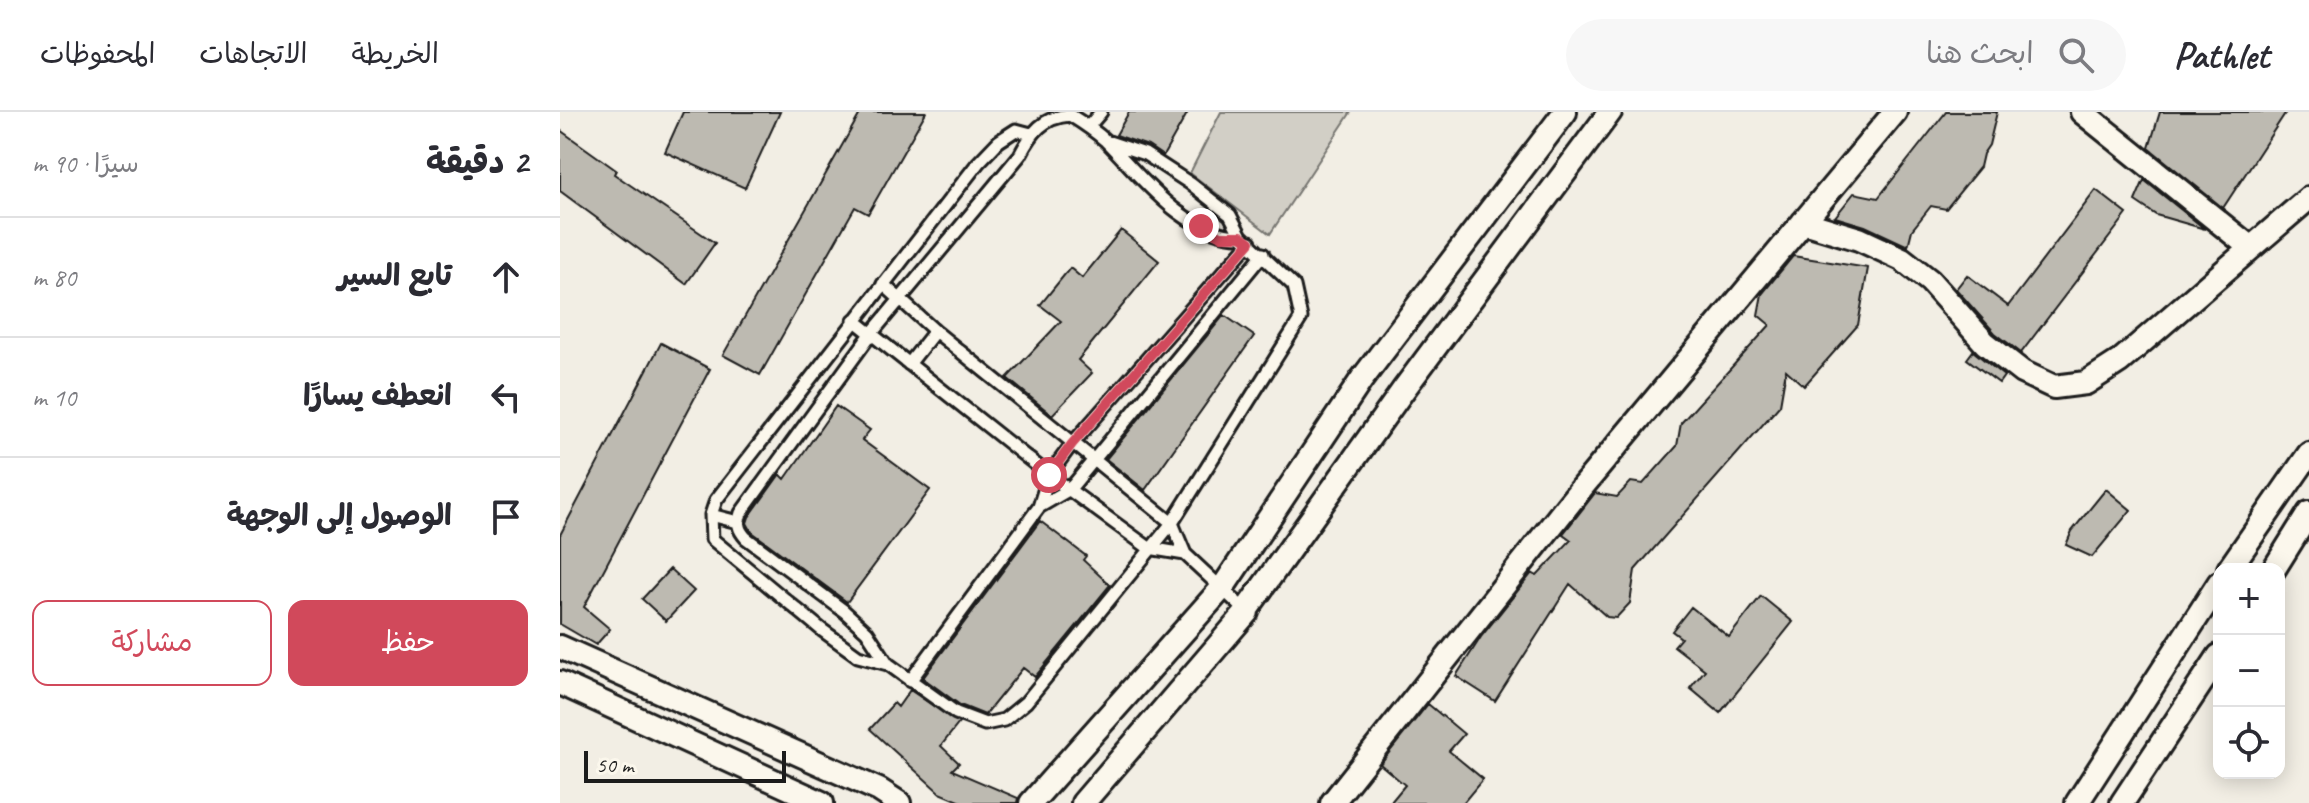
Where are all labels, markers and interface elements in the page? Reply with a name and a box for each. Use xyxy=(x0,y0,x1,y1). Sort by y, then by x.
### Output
search box xyxy=(1566,19,2126,91)
text: Pathlet xyxy=(2174,32,2269,79)
icon: search xyxy=(2054,33,2098,77)
text: ابحث هنا xyxy=(1926,34,2034,72)
text: المحفوظات xyxy=(40,36,155,71)
text: الاتجاهات xyxy=(199,36,307,71)
text: الخريطة xyxy=(351,36,439,71)
text: 2 دقيقة xyxy=(426,140,528,183)
text: سيرًا · 90 m xyxy=(32,147,139,180)
route end xyxy=(1183,208,1219,244)
icon: ahead xyxy=(484,255,528,299)
text: تابع السير xyxy=(338,256,452,294)
text: 80 m xyxy=(32,261,76,294)
icon: left xyxy=(484,375,528,419)
text: انعطف يسارًا xyxy=(303,376,452,414)
text: 10 m xyxy=(32,381,76,414)
route start xyxy=(1031,457,1067,493)
icon: arrive xyxy=(484,495,528,539)
text: الوصول إلى الوجهة xyxy=(227,496,452,534)
map controls xyxy=(2213,563,2285,779)
button: + xyxy=(2213,563,2285,635)
button: مشاركة xyxy=(32,600,272,686)
button: حفظ xyxy=(288,600,528,686)
button: − xyxy=(2213,635,2285,707)
button: locate xyxy=(2213,707,2285,779)
scale bar xyxy=(584,747,786,783)
text: 50 m xyxy=(596,751,633,779)

